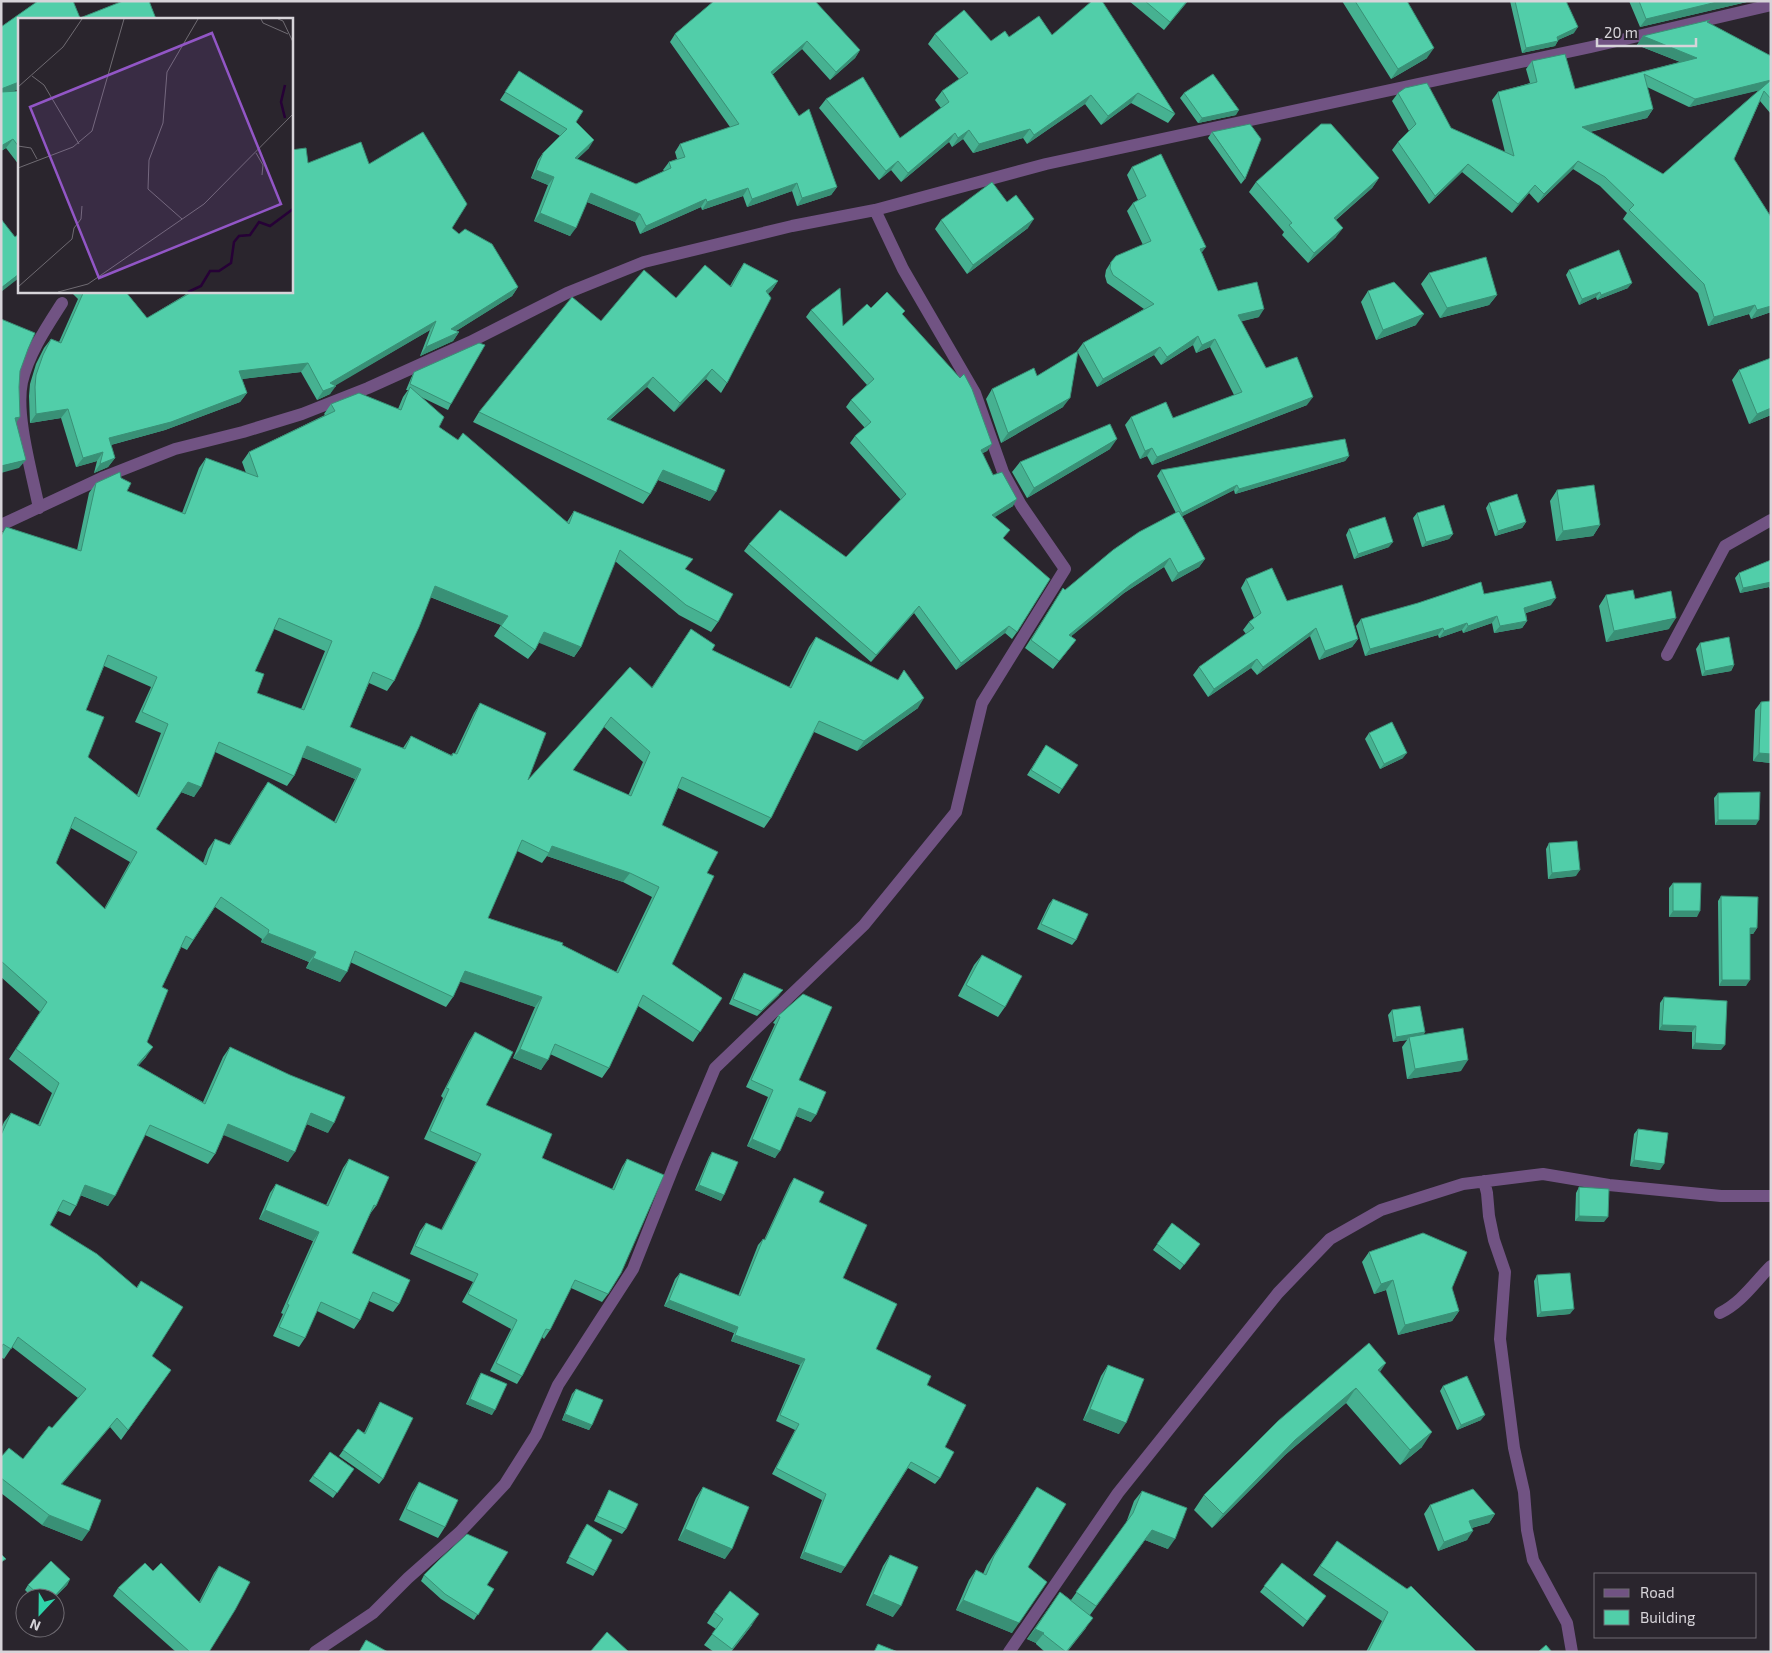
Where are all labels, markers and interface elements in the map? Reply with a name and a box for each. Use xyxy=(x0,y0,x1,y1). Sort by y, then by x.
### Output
scale bar xyxy=(1597,15,1696,47)
inset map xyxy=(18,18,292,292)
text: 20 m xyxy=(1604,23,1638,41)
legend xyxy=(1594,1573,1757,1638)
text: Road xyxy=(1640,1583,1675,1601)
north arrow xyxy=(15,1588,65,1638)
text: Building xyxy=(1640,1608,1696,1626)
text: N xyxy=(27,1616,43,1635)

